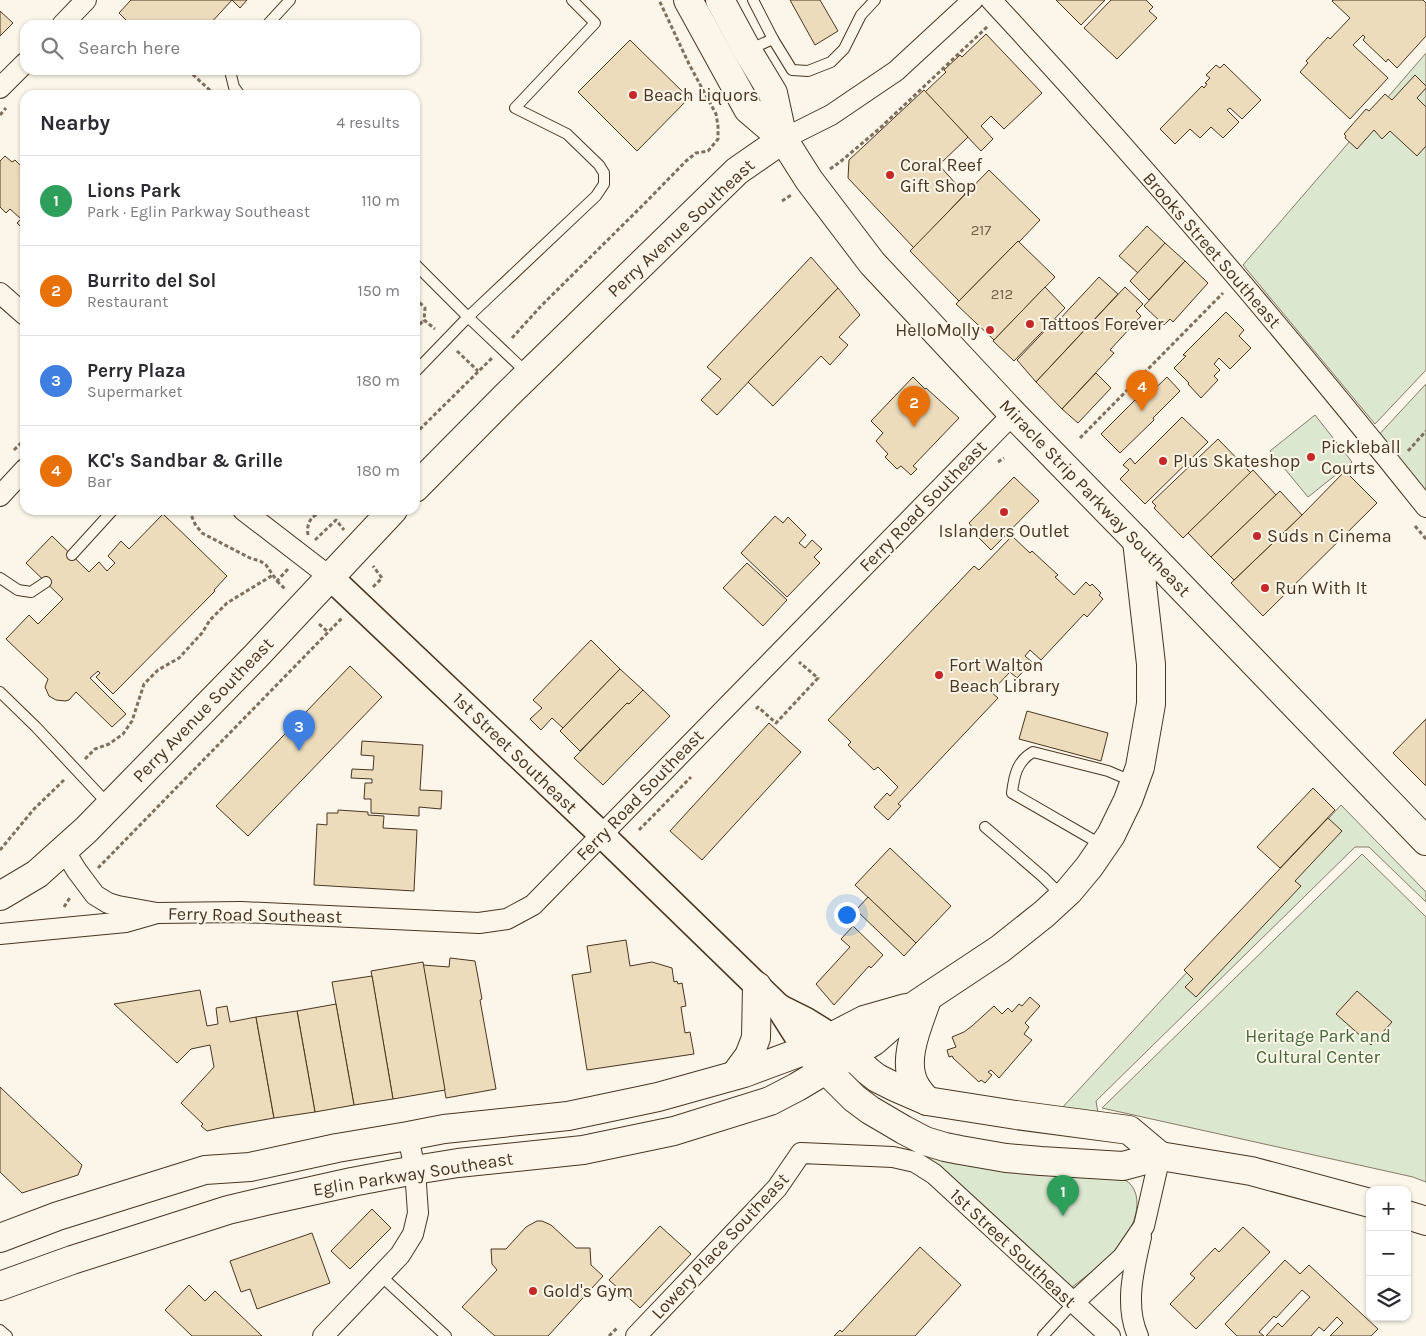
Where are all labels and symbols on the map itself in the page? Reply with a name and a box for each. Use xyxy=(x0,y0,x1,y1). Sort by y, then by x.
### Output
place label: Beach Liquors xyxy=(643,84,759,106)
marker: Beach Liquors xyxy=(627,89,639,101)
street label: Perry Avenue Southeast xyxy=(603,154,759,302)
place label: Coral Reef Gift Shop xyxy=(900,154,983,197)
street label: Brooks Street Southeast xyxy=(1138,167,1286,333)
marker: Coral Reef Gift Shop xyxy=(884,169,896,181)
house number: 217 xyxy=(971,221,991,239)
house number: 212 xyxy=(991,285,1013,303)
place label: Tattoos Forever xyxy=(1040,313,1164,335)
marker: Tattoos Forever xyxy=(1024,318,1036,330)
place label: HelloMolly xyxy=(895,319,981,341)
marker: HelloMolly xyxy=(984,324,996,336)
pin: 4 xyxy=(1126,370,1158,411)
pin: 2 xyxy=(898,386,930,427)
street label: Miracle Strip Parkway Southeast xyxy=(995,395,1195,601)
street label: Ferry Road Southeast xyxy=(855,436,992,576)
place label: Pickleball Courts xyxy=(1321,436,1401,479)
place label: Plus Skateshop xyxy=(1173,450,1300,472)
marker: Pickleball Courts xyxy=(1305,451,1317,463)
marker: Plus Skateshop xyxy=(1157,455,1169,467)
marker: Islanders Outlet xyxy=(998,506,1010,518)
place label: Islanders Outlet xyxy=(939,520,1070,542)
place label: Suds n Cinema xyxy=(1267,525,1392,547)
marker: Suds n Cinema xyxy=(1251,530,1263,542)
place label: Run With It xyxy=(1275,577,1367,599)
marker: Run With It xyxy=(1259,582,1271,594)
street label: Perry Avenue Southeast xyxy=(128,633,278,787)
place label: Fort Walton Beach Library xyxy=(949,654,1060,697)
marker: Fort Walton Beach Library xyxy=(933,669,945,681)
street label: 1st Street Southeast xyxy=(448,688,582,818)
pin: 3 xyxy=(283,710,315,751)
street label: Ferry Road Southeast xyxy=(572,725,709,865)
street label: Ferry Road Southeast xyxy=(168,902,342,928)
your location xyxy=(834,902,860,928)
park label: Heritage Park and Cultural Center xyxy=(1245,1025,1391,1068)
street label: Eglin Parkway Southeast xyxy=(311,1147,515,1201)
street label: Lowery Place Southeast xyxy=(646,1168,794,1324)
pin: 1 xyxy=(1047,1175,1079,1216)
street label: 1st Street Southeast xyxy=(945,1184,1081,1312)
place label: Gold's Gym xyxy=(543,1280,633,1302)
marker: Gold's Gym xyxy=(527,1285,539,1297)

